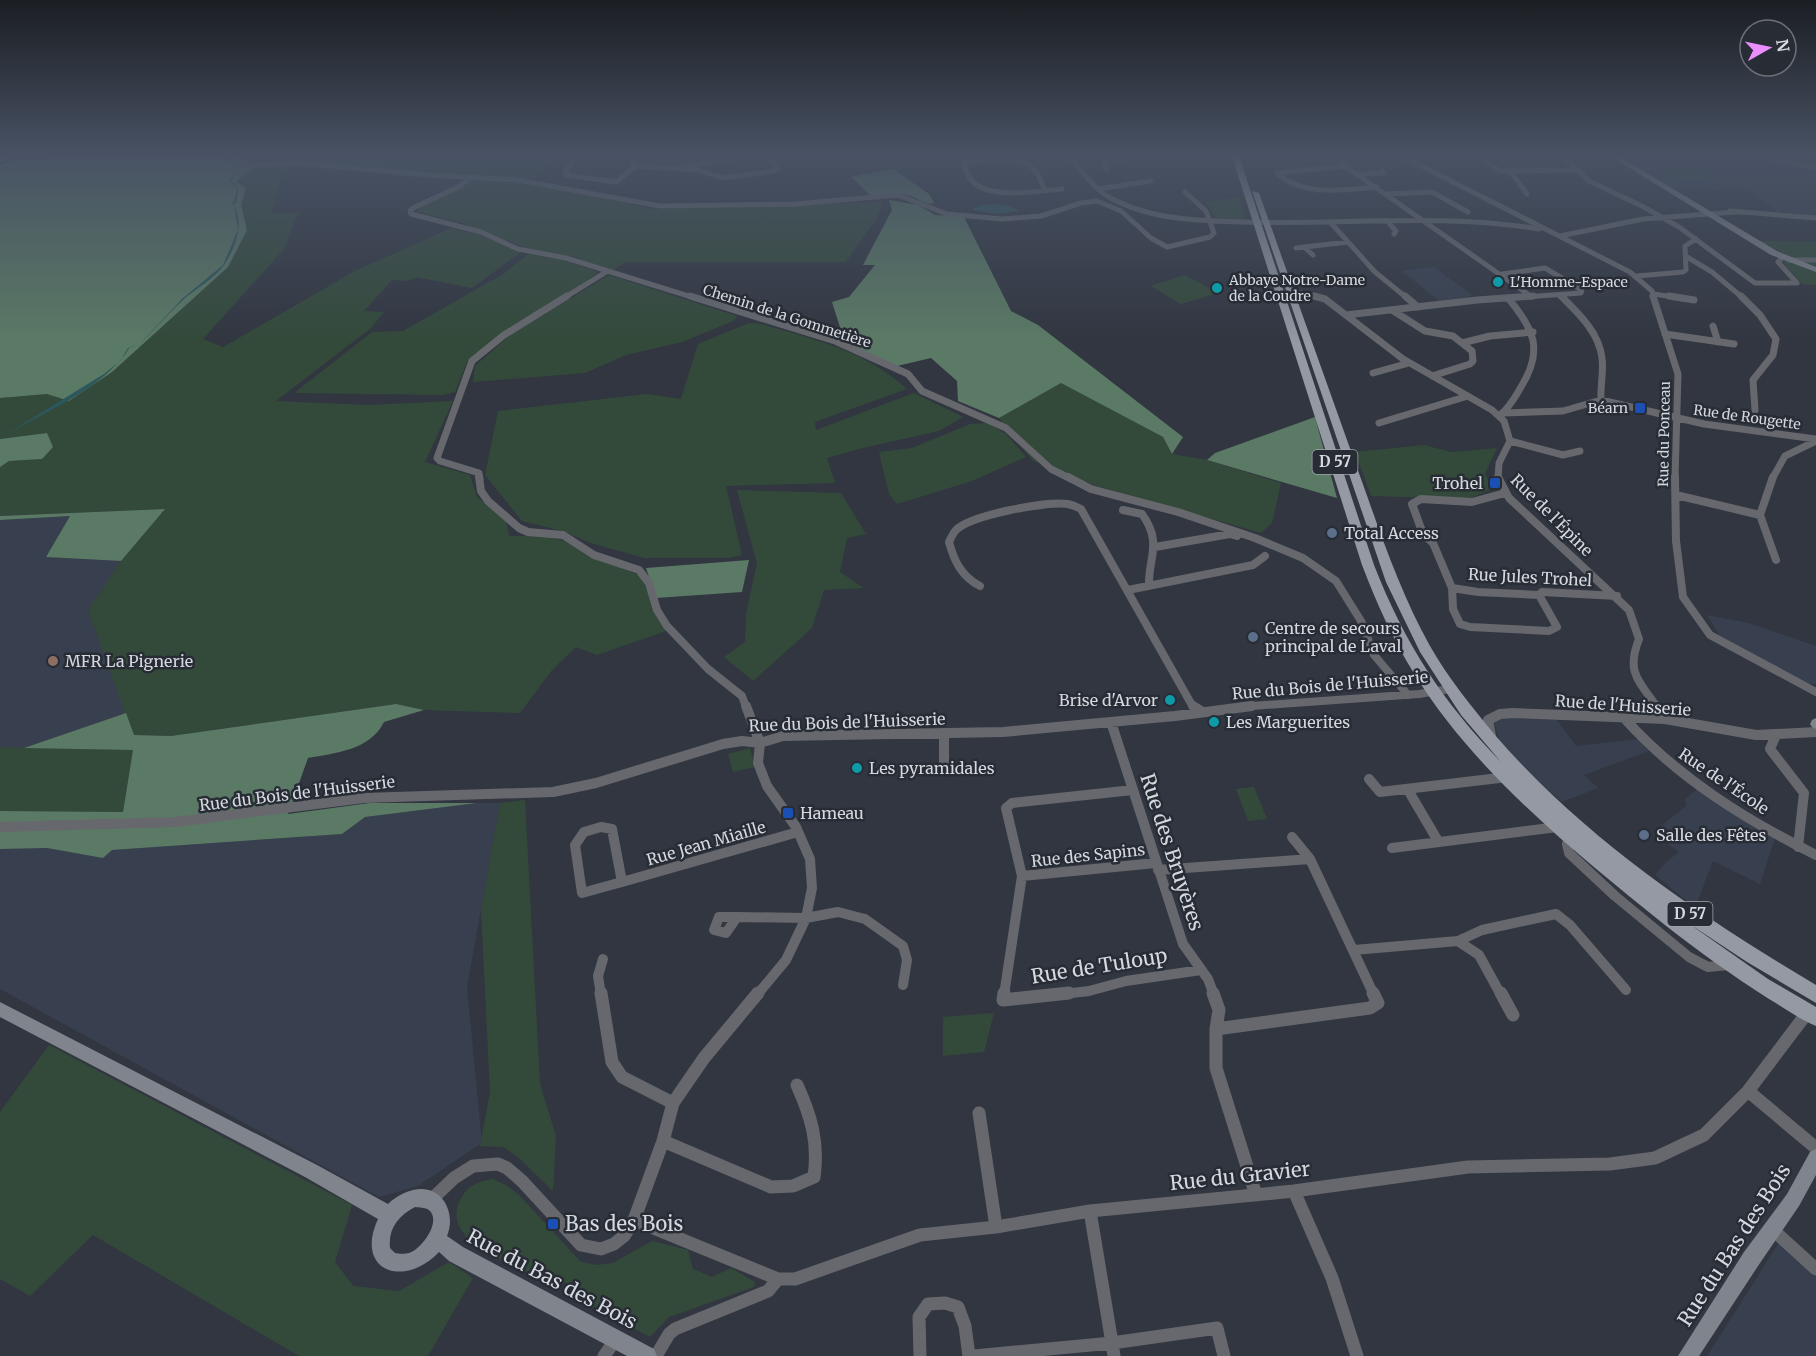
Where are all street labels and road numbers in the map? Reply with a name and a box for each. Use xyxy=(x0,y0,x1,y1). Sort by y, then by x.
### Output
street label: Chemin de la Gommetière xyxy=(701,280,873,352)
street label: Rue du Ponceau xyxy=(1654,381,1674,487)
street label: Rue de Rougette xyxy=(1692,401,1802,433)
road number: D 57 xyxy=(1312,450,1358,474)
street label: Rue de l'Épine xyxy=(1507,470,1597,560)
street label: Rue Jules Trohel xyxy=(1467,564,1593,590)
street label: Rue du Bois de l'Huisserie xyxy=(1231,666,1429,704)
street label: Rue de l'Huisserie xyxy=(1554,690,1692,720)
street label: Rue du Bois de l'Huisserie xyxy=(748,709,946,735)
street label: Rue de l'École xyxy=(1675,743,1773,819)
street label: Rue des Bruyères xyxy=(1135,770,1210,934)
street label: Rue du Bois de l'Huisserie xyxy=(198,771,396,815)
street label: Rue Jean Miaille xyxy=(644,816,768,870)
street label: Rue des Sapins xyxy=(1030,839,1146,871)
road number: D 57 xyxy=(1668,902,1712,926)
street label: Rue de Tuloup xyxy=(1029,942,1169,989)
street label: Rue du Gravier xyxy=(1168,1156,1312,1195)
street label: Rue du Bas des Bois xyxy=(1672,1159,1796,1331)
street label: Rue du Bas des Bois xyxy=(463,1223,642,1334)

